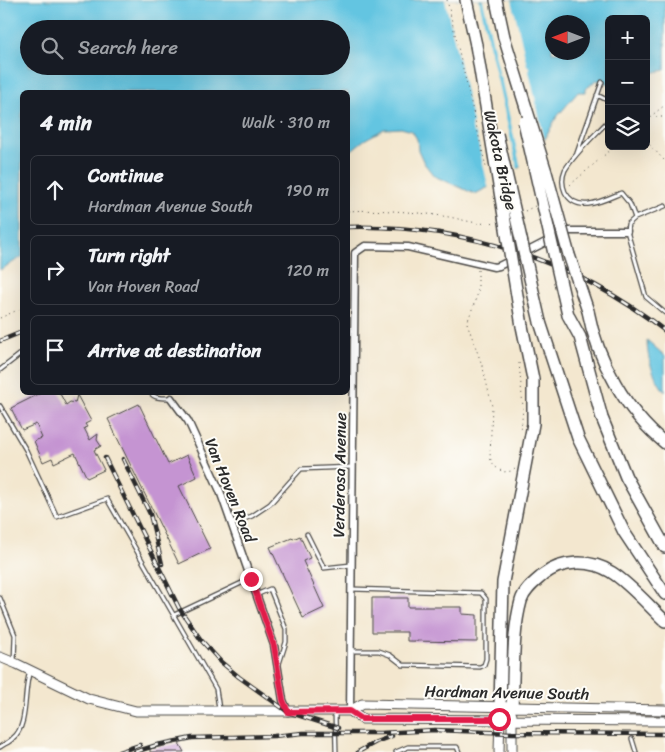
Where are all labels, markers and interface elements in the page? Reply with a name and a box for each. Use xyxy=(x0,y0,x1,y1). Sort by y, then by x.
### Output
north arrow xyxy=(545,15,590,60)
map controls xyxy=(605,15,650,150)
button: + xyxy=(605,15,650,60)
search box xyxy=(20,20,350,75)
text: Search here xyxy=(78,31,178,64)
icon: search xyxy=(38,34,66,62)
button: − xyxy=(605,60,650,105)
text: 4 min xyxy=(40,104,92,142)
button: layers xyxy=(605,105,650,150)
street label: Wakota Bridge xyxy=(475,107,526,213)
text: Walk · 310 m xyxy=(242,108,330,137)
text: Continue xyxy=(88,159,164,192)
icon: ahead xyxy=(41,176,69,204)
text: 190 m xyxy=(286,176,329,205)
text: Hardman Avenue South xyxy=(88,192,253,221)
text: Turn right xyxy=(88,239,170,272)
icon: right xyxy=(41,256,69,284)
text: 120 m xyxy=(286,256,329,285)
text: Van Hoven Road xyxy=(88,272,199,301)
text: Arrive at destination xyxy=(88,334,261,367)
icon: arrive xyxy=(41,336,69,364)
street label: Verderosa Avenue xyxy=(324,412,355,538)
street label: Van Hoven Road xyxy=(196,433,265,548)
route end xyxy=(240,568,263,591)
street label: Hardman Avenue South xyxy=(424,677,590,708)
route start xyxy=(488,708,511,731)

